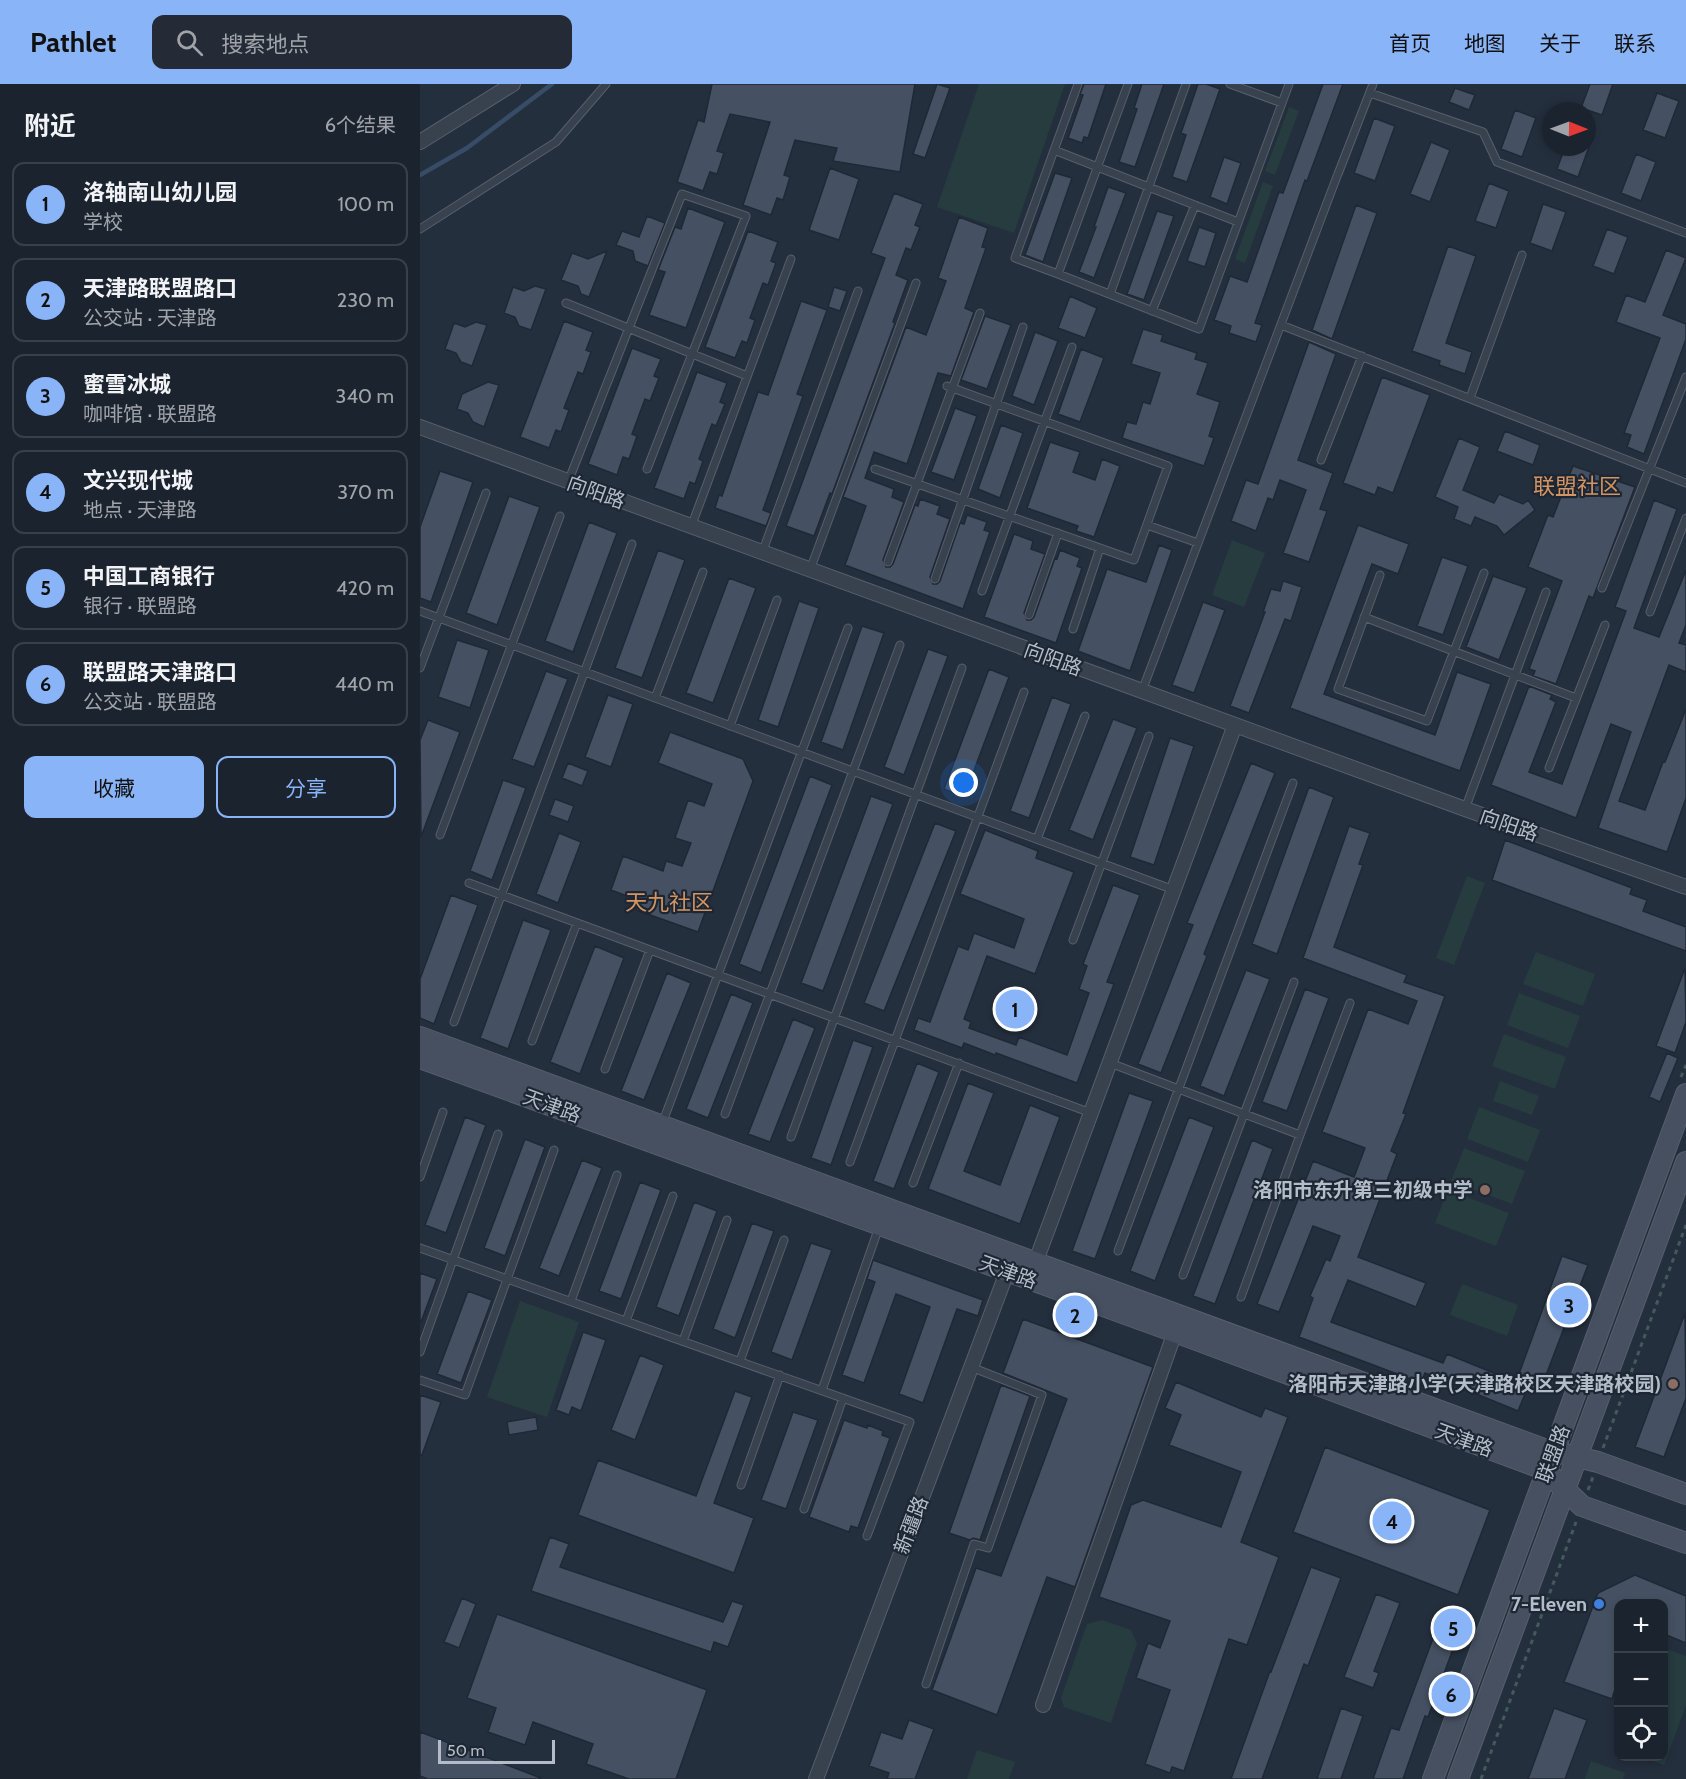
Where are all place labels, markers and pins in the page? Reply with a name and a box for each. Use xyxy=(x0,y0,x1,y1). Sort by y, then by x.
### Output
pin: 1 xyxy=(996,986,1034,1032)
place label: 洛阳市东升第三初级中学 xyxy=(1253,1178,1473,1202)
marker: 洛阳市东升第三初级中学 xyxy=(1478,1183,1492,1197)
pin: 3 xyxy=(1550,1282,1588,1328)
pin: 2 xyxy=(1056,1292,1094,1338)
place label: 洛阳市天津路小学(天津路校区天津路校园) xyxy=(1288,1372,1661,1396)
marker: 洛阳市天津路小学(天津路校区天津路校园) xyxy=(1666,1377,1680,1391)
pin: 4 xyxy=(1372,1498,1412,1544)
place label: 7-Eleven xyxy=(1511,1592,1587,1616)
marker: 7-Eleven xyxy=(1592,1597,1606,1611)
pin: 5 xyxy=(1434,1606,1472,1650)
pin: 6 xyxy=(1432,1672,1470,1716)

